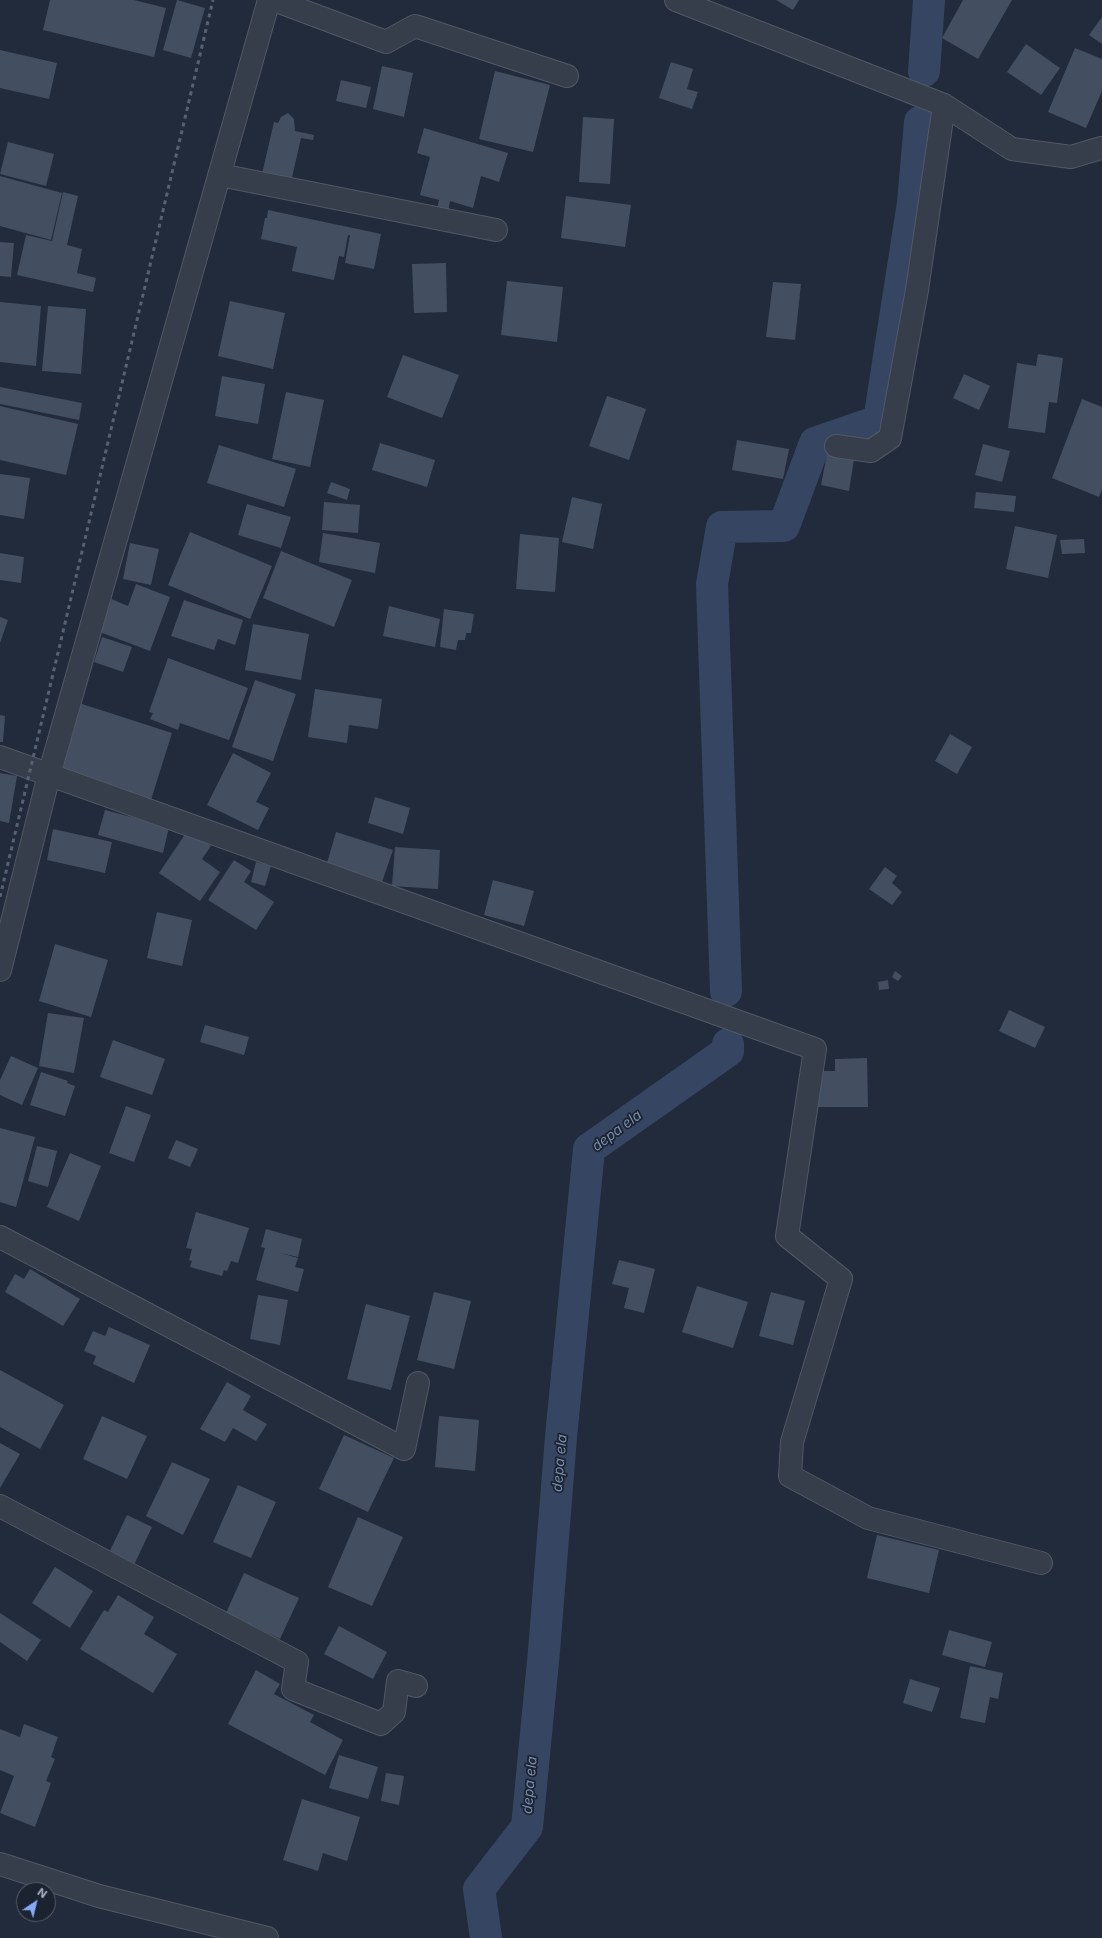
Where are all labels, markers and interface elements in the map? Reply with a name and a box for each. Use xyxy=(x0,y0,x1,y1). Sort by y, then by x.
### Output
water label: depa ela xyxy=(589,1107,645,1155)
water label: depa ela xyxy=(549,1433,571,1493)
water label: depa ela xyxy=(519,1755,541,1815)
north arrow xyxy=(16,1882,56,1922)
text: N xyxy=(35,1885,50,1901)

